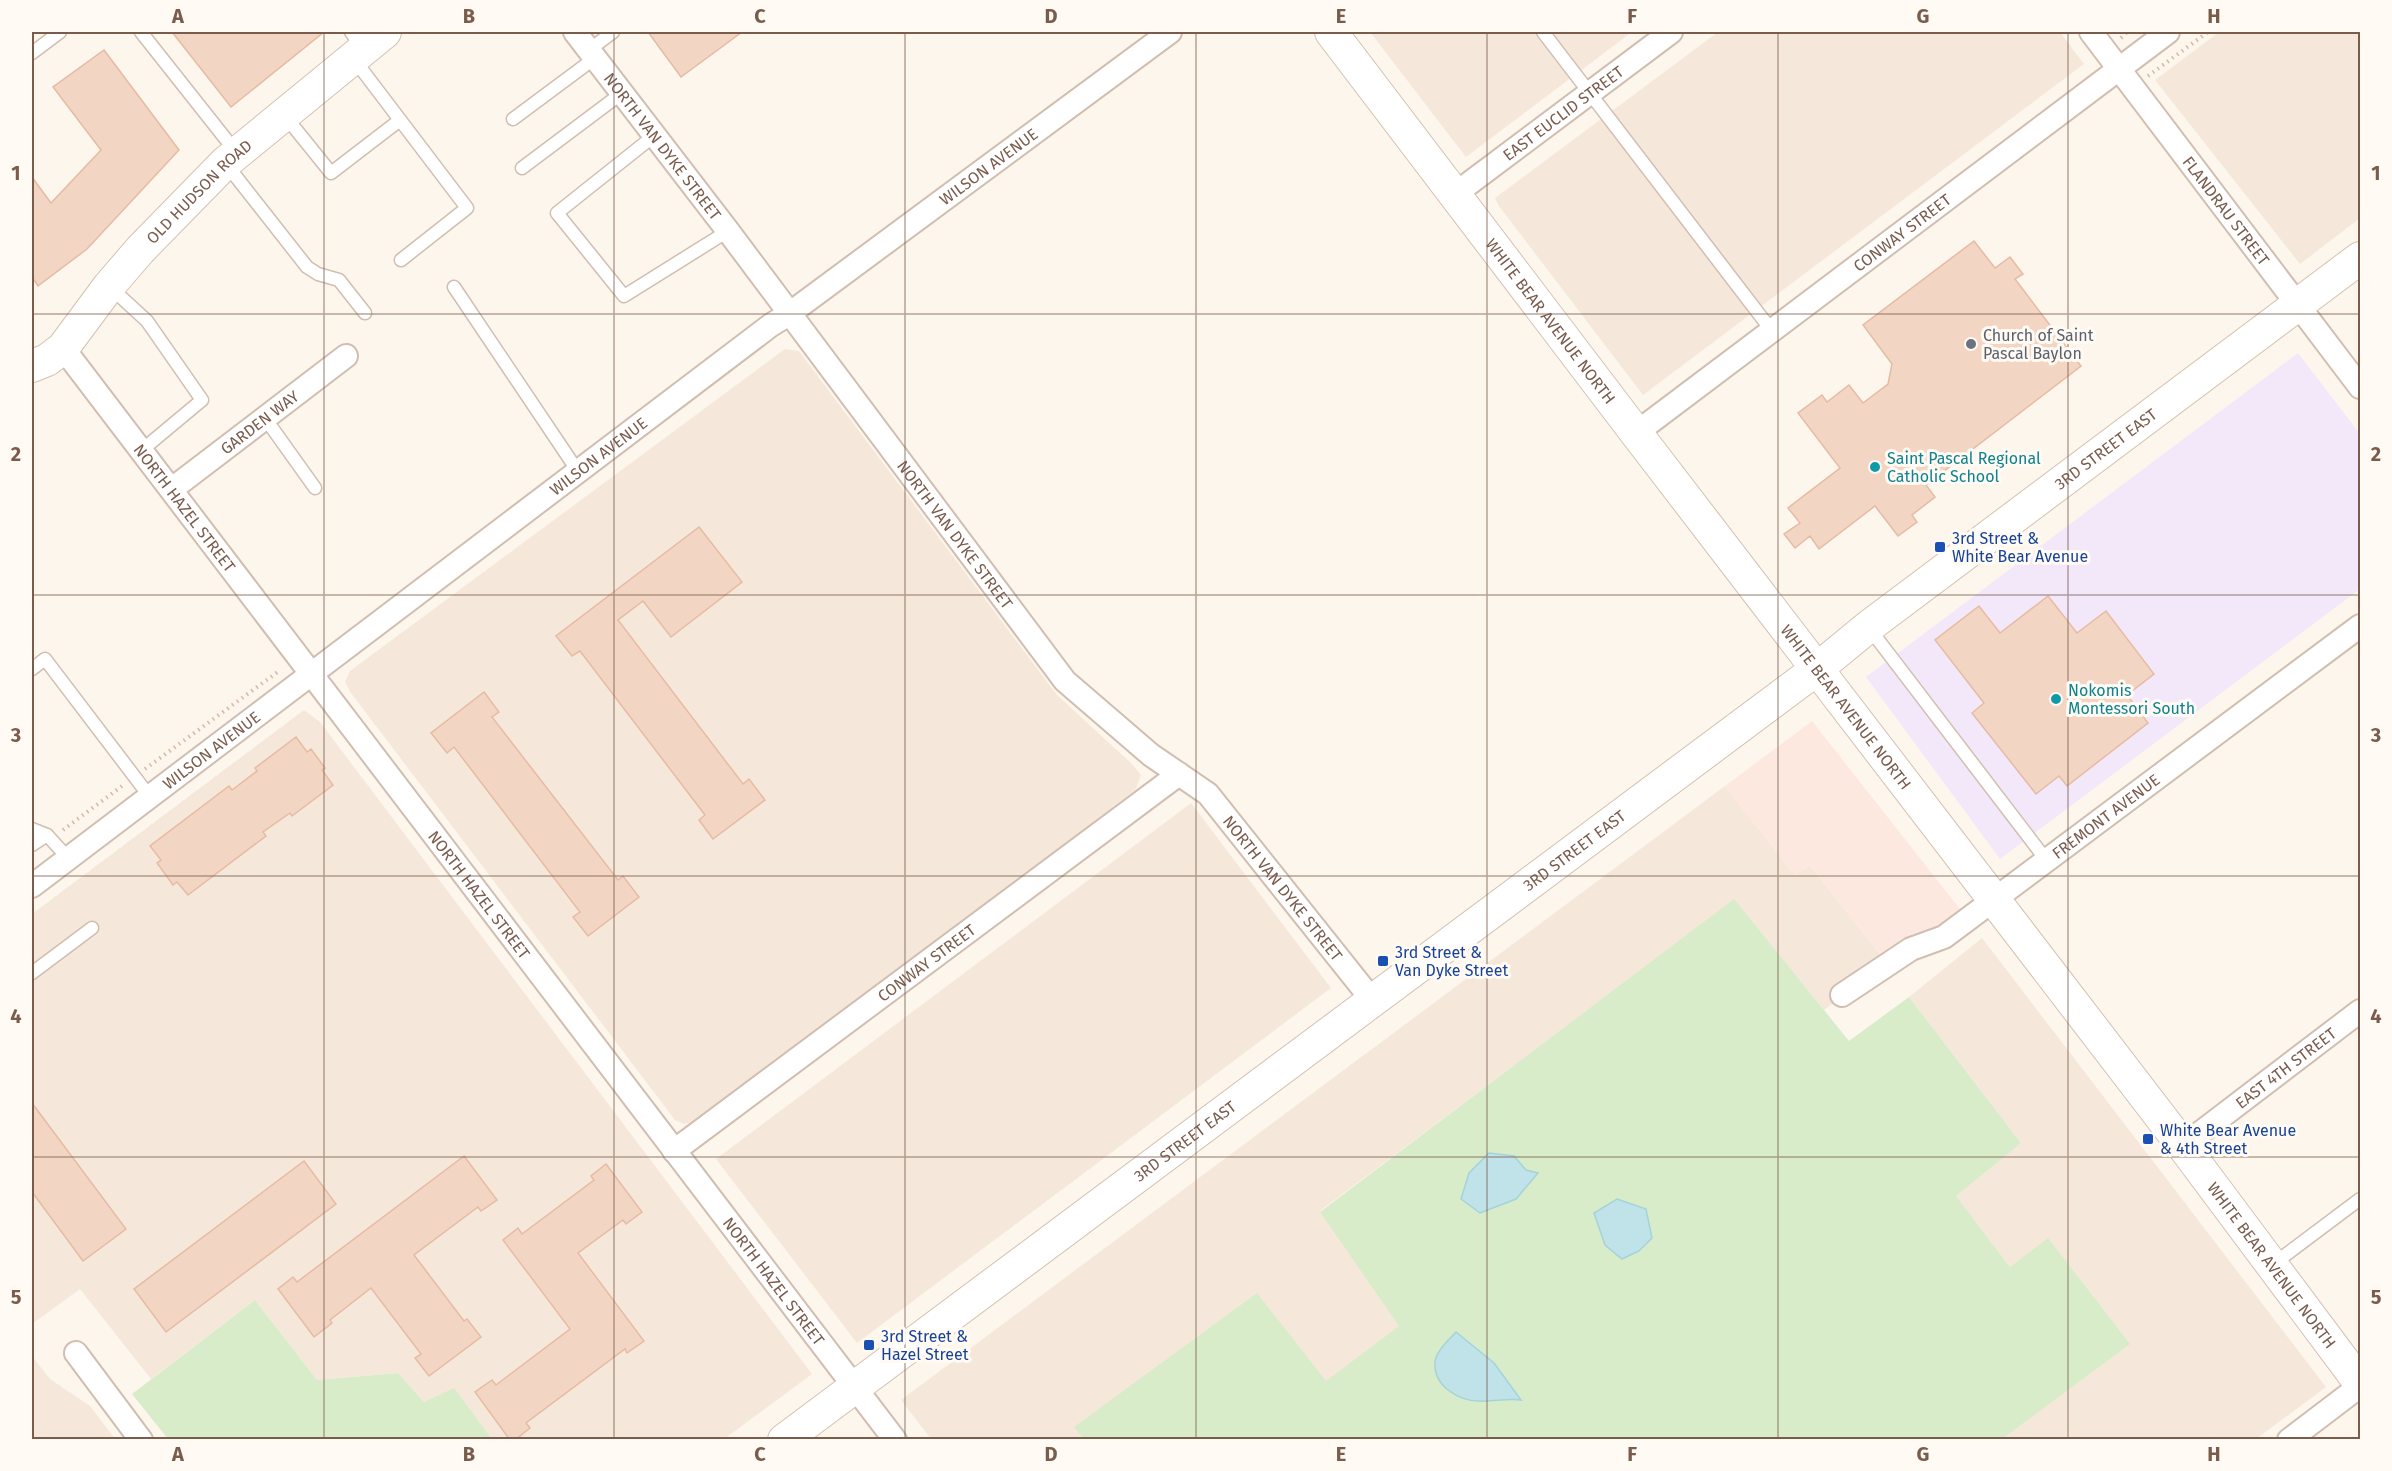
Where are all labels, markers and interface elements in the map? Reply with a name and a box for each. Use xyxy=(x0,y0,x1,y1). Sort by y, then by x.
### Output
text: A xyxy=(171,4,185,28)
text: B xyxy=(463,4,475,28)
text: C xyxy=(754,4,766,28)
text: D xyxy=(1044,4,1058,28)
text: E xyxy=(1336,4,1346,28)
text: F xyxy=(1627,4,1637,28)
text: G xyxy=(1917,4,1929,28)
text: H xyxy=(2207,4,2221,28)
street label: EAST EUCLID STREET xyxy=(1499,61,1628,164)
street label: NORTH VAN DYKE STREET xyxy=(600,69,726,224)
street label: WILSON AVENUE xyxy=(936,124,1041,209)
street label: OLD HUDSON ROAD xyxy=(142,136,256,247)
street label: FLANDRAU STREET xyxy=(2179,152,2274,269)
text: 1 xyxy=(11,161,21,185)
text: 1 xyxy=(2371,161,2381,185)
street label: CONWAY STREET xyxy=(1849,189,1955,275)
street label: WHITE BEAR AVENUE NORTH xyxy=(1482,235,1620,407)
place label: Church of Saint Pascal Baylon xyxy=(1983,326,2094,363)
marker: Church of Saint Pascal Baylon xyxy=(1964,337,1978,351)
street label: GARDEN WAY xyxy=(217,386,302,458)
street label: 3RD STREET EAST xyxy=(2051,404,2161,493)
street label: WILSON AVENUE xyxy=(546,413,651,499)
street label: NORTH HAZEL STREET xyxy=(130,440,240,576)
text: 2 xyxy=(11,442,21,466)
text: 2 xyxy=(2371,442,2381,466)
place label: Saint Pascal Regional Catholic School xyxy=(1887,449,2041,486)
street label: NORTH VAN DYKE STREET xyxy=(893,456,1017,613)
marker: Saint Pascal Regional Catholic School xyxy=(1868,460,1882,474)
place label: 3rd Street & White Bear Avenue xyxy=(1952,529,2088,566)
marker: 3rd Street & White Bear Avenue xyxy=(1933,540,1947,554)
street label: WHITE BEAR AVENUE NORTH xyxy=(1777,621,1915,793)
place label: Nokomis Montessori South xyxy=(2068,681,2195,718)
marker: Nokomis Montessori South xyxy=(2049,692,2063,706)
street label: WILSON AVENUE xyxy=(159,707,264,793)
text: 3 xyxy=(10,723,21,747)
text: 3 xyxy=(2370,723,2381,747)
street label: FREMONT AVENUE xyxy=(2048,770,2163,862)
street label: 3RD STREET EAST xyxy=(1519,806,1630,895)
street label: NORTH VAN DYKE STREET xyxy=(1219,812,1347,965)
street label: NORTH HAZEL STREET xyxy=(425,827,535,963)
street label: CONWAY STREET xyxy=(874,919,980,1005)
place label: 3rd Street & Van Dyke Street xyxy=(1395,943,1508,980)
marker: 3rd Street & Van Dyke Street xyxy=(1376,954,1390,968)
text: 4 xyxy=(10,1004,22,1028)
text: 4 xyxy=(2370,1004,2382,1028)
street label: EAST 4TH STREET xyxy=(2231,1023,2340,1112)
street label: 3RD STREET EAST xyxy=(1130,1096,1240,1185)
place label: White Bear Avenue & 4th Street xyxy=(2160,1121,2296,1158)
marker: White Bear Avenue & 4th Street xyxy=(2141,1132,2155,1146)
street label: WHITE BEAR AVENUE NORTH xyxy=(2204,1178,2340,1352)
street label: NORTH HAZEL STREET xyxy=(719,1213,829,1349)
text: 5 xyxy=(11,1285,22,1309)
text: 5 xyxy=(2371,1285,2382,1309)
place label: 3rd Street & Hazel Street xyxy=(881,1327,969,1364)
marker: 3rd Street & Hazel Street xyxy=(862,1338,876,1352)
text: A xyxy=(171,1442,185,1466)
text: B xyxy=(463,1442,475,1466)
text: C xyxy=(754,1442,766,1466)
text: D xyxy=(1044,1442,1058,1466)
text: E xyxy=(1336,1442,1346,1466)
text: F xyxy=(1627,1442,1637,1466)
text: G xyxy=(1917,1442,1929,1466)
text: H xyxy=(2207,1442,2221,1466)

